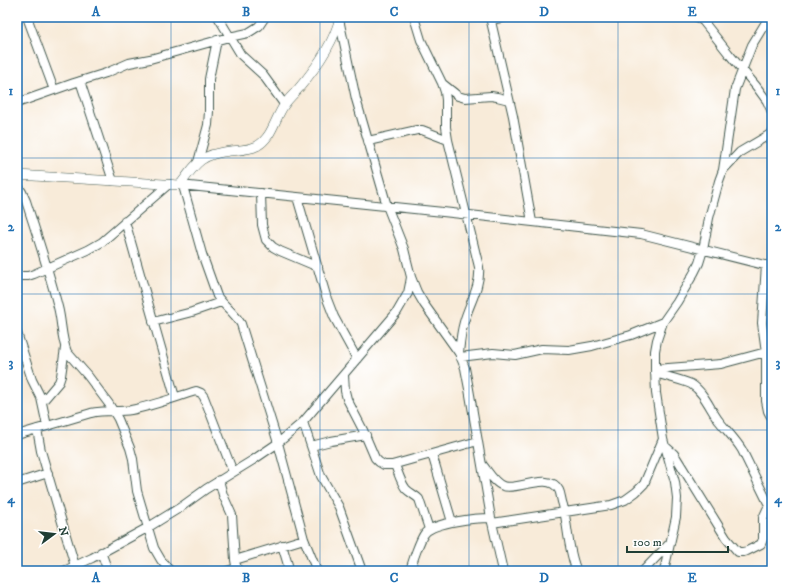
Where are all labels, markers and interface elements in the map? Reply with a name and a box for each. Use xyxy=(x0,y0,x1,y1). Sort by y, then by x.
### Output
text: A xyxy=(91,4,101,20)
text: B xyxy=(242,4,250,20)
text: C xyxy=(390,4,399,20)
text: D xyxy=(539,4,549,20)
text: E xyxy=(687,4,697,20)
text: 1 xyxy=(9,83,14,99)
text: 1 xyxy=(776,83,781,99)
text: 2 xyxy=(8,219,15,235)
text: 2 xyxy=(775,219,782,235)
text: 3 xyxy=(9,355,14,371)
text: 3 xyxy=(776,355,781,371)
text: 4 xyxy=(6,491,15,508)
text: 4 xyxy=(773,491,782,508)
north arrow xyxy=(34,514,74,554)
text: N xyxy=(55,525,71,538)
scale bar xyxy=(627,528,728,554)
text: 100 m xyxy=(633,535,662,550)
text: A xyxy=(91,570,101,586)
text: B xyxy=(242,570,250,586)
text: C xyxy=(390,570,399,586)
text: D xyxy=(539,570,549,586)
text: E xyxy=(687,570,697,586)

